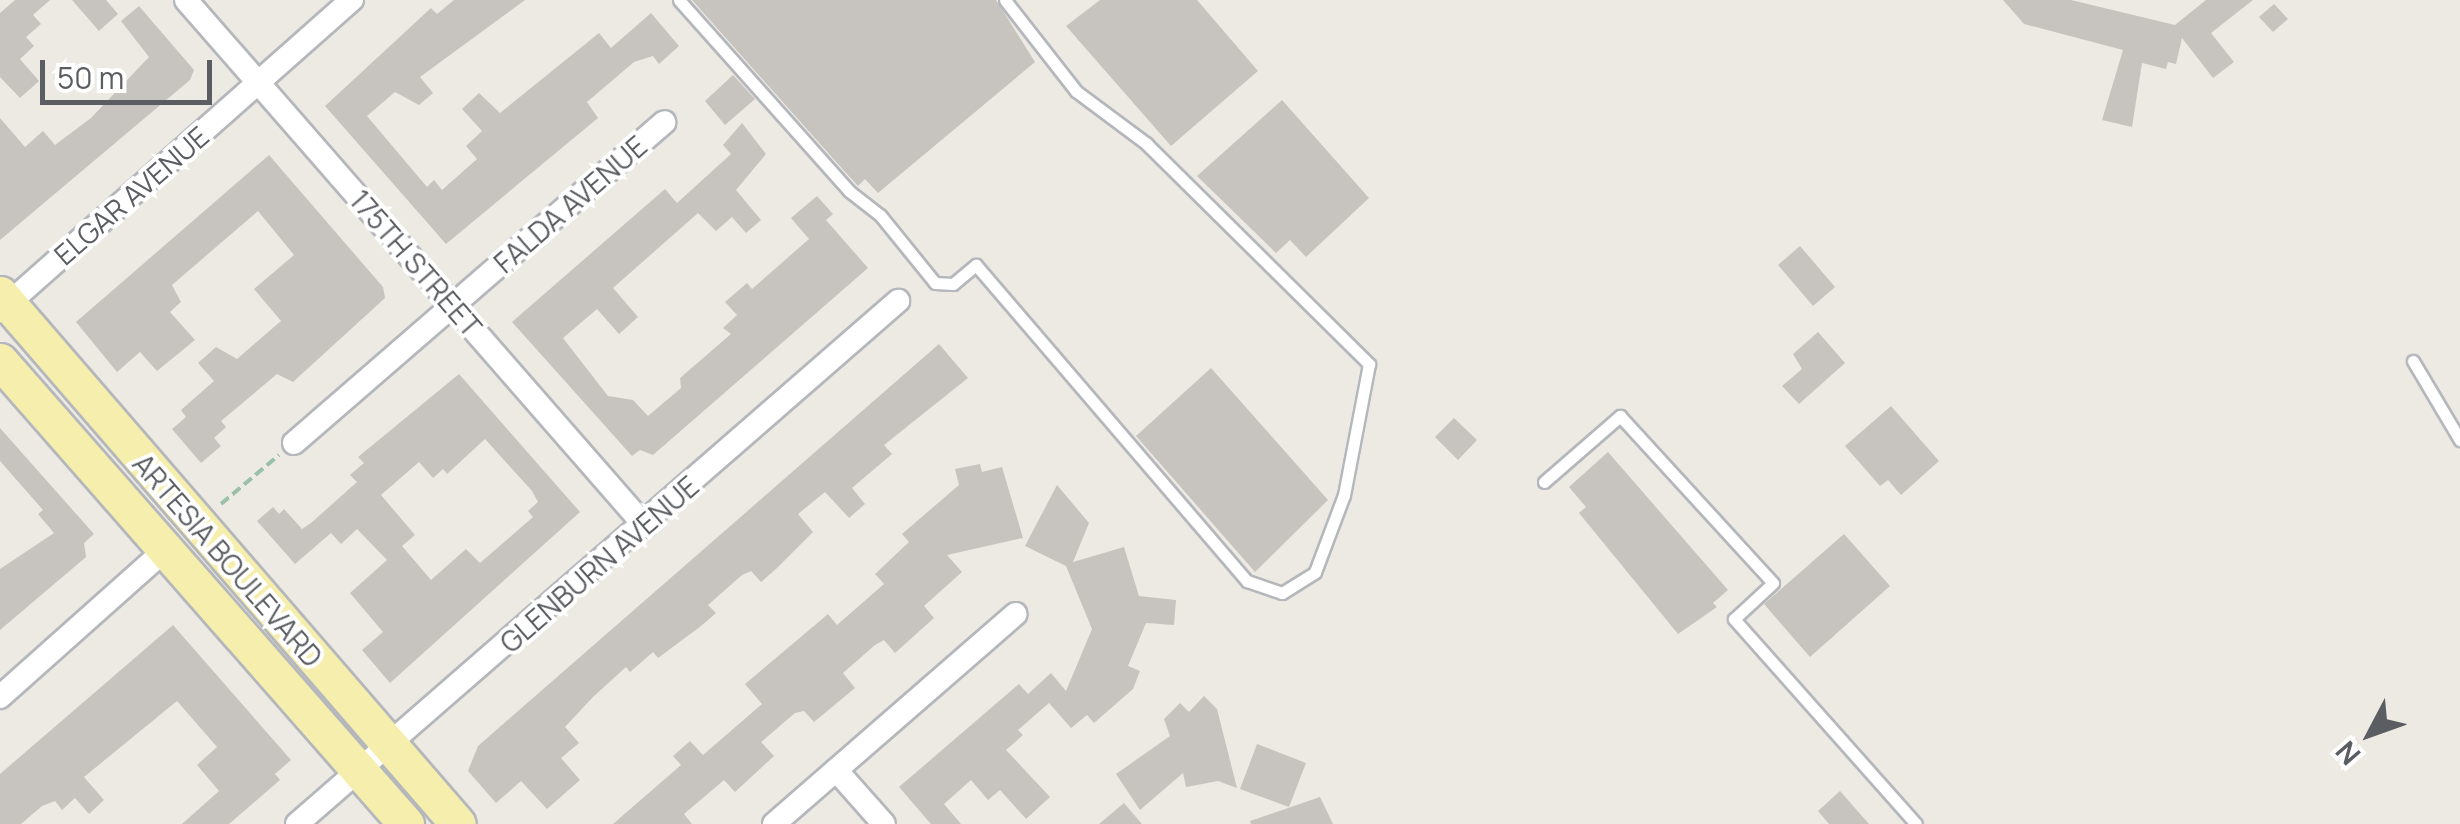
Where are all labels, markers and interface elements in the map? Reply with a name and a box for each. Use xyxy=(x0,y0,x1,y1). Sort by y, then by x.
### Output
scale bar xyxy=(45,40,218,102)
text: 50 m xyxy=(57,57,124,98)
street label: ELGAR AVENUE xyxy=(47,119,215,271)
street label: FALDA AVENUE xyxy=(487,129,653,279)
street label: 175TH STREET xyxy=(343,183,489,343)
street label: ARTESIA BOULEVARD xyxy=(126,447,330,673)
street label: GLENBURN AVENUE xyxy=(493,469,705,659)
north arrow xyxy=(2320,684,2420,784)
text: N xyxy=(2326,734,2368,774)

